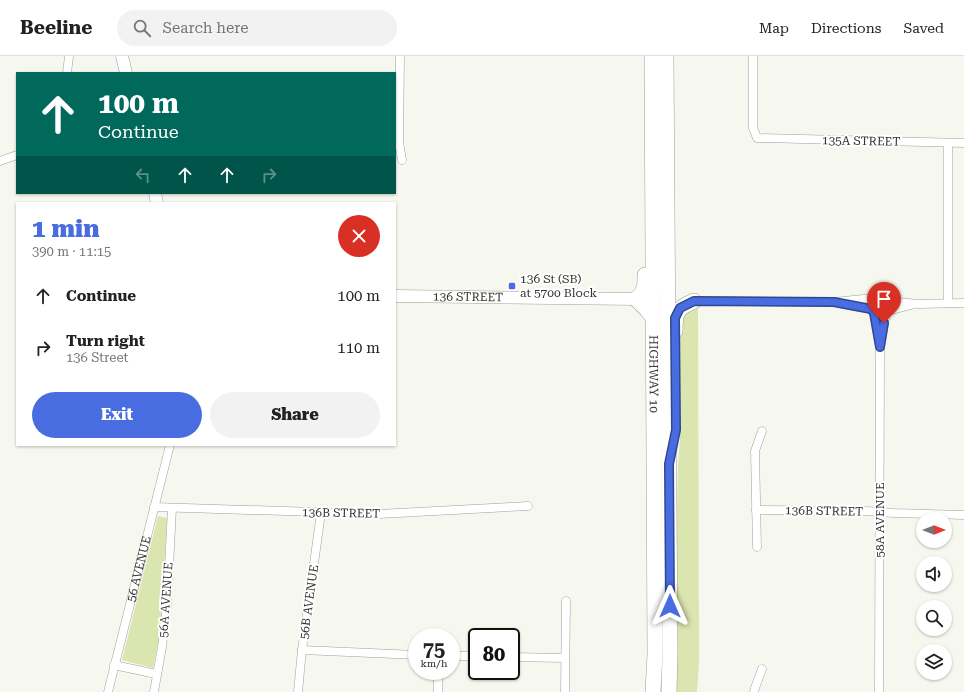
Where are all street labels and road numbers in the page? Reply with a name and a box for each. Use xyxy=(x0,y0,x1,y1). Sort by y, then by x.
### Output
street label: 135A STREET xyxy=(822,133,900,149)
street label: 136 STREET xyxy=(433,289,503,304)
street label: HIGHWAY 10 xyxy=(646,335,661,413)
street label: 58A AVENUE xyxy=(873,482,887,558)
street label: 136B STREET xyxy=(785,503,863,519)
street label: 136B STREET xyxy=(302,505,380,521)
street label: 56 AVENUE xyxy=(124,534,154,603)
street label: 56A AVENUE xyxy=(156,562,176,638)
street label: 56B AVENUE xyxy=(297,564,321,640)

